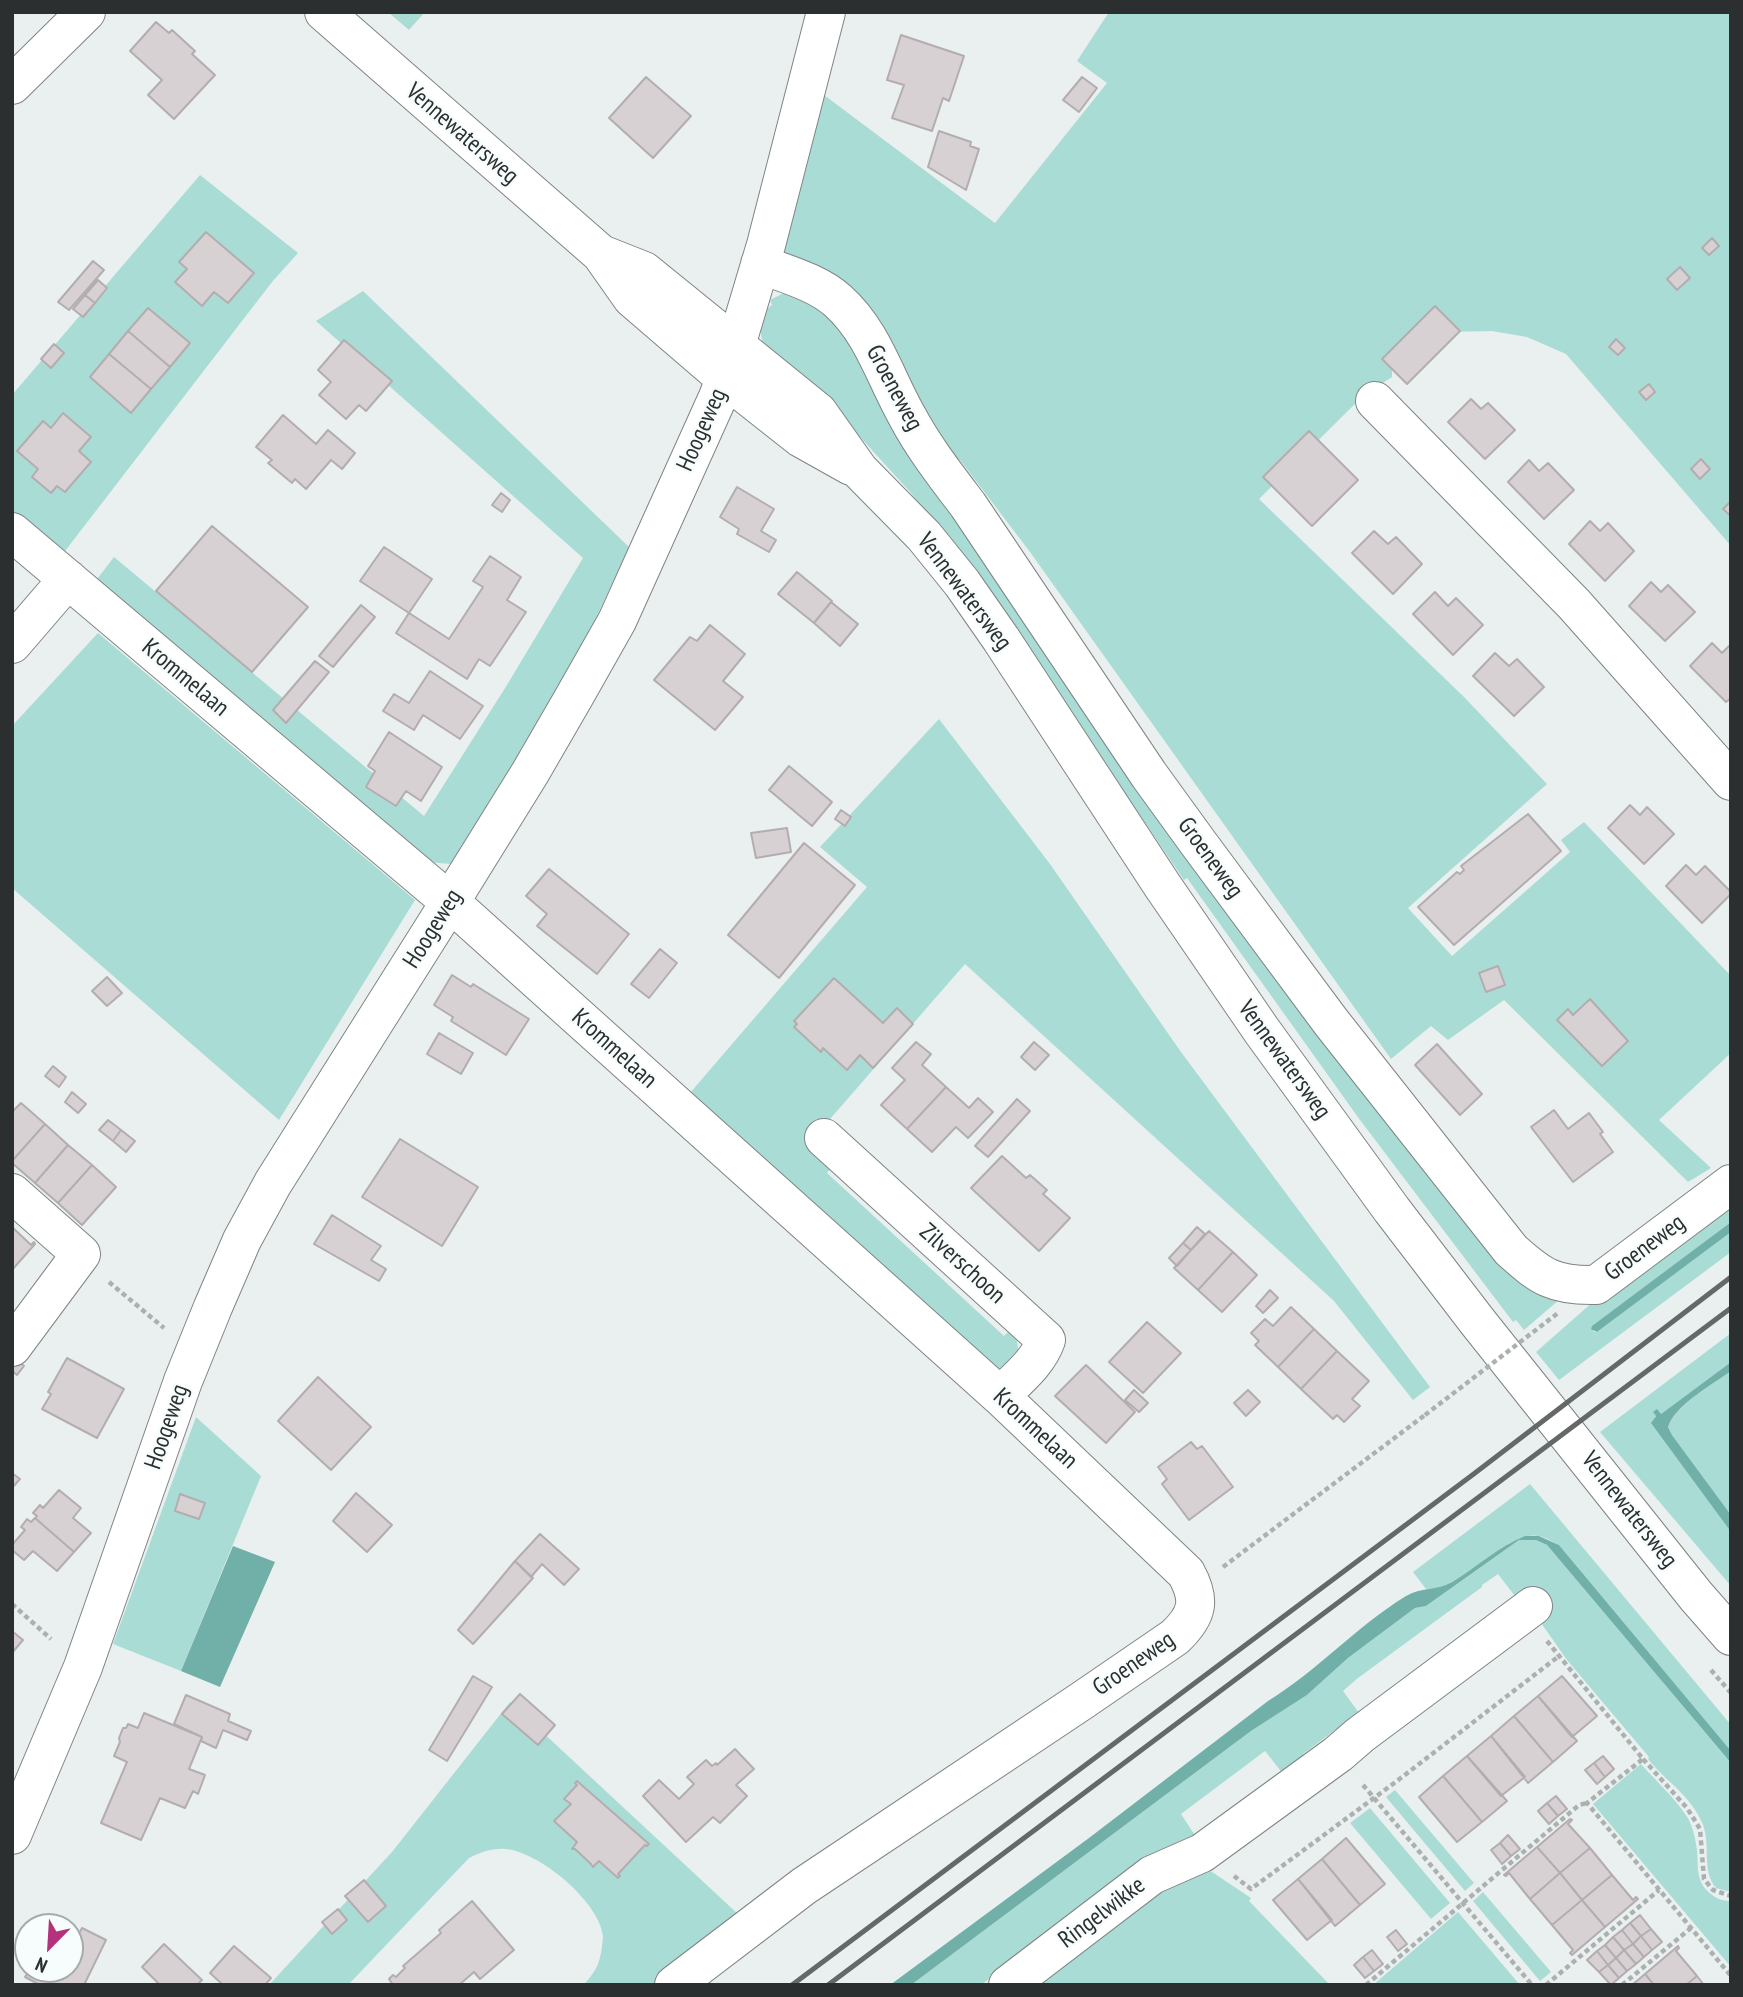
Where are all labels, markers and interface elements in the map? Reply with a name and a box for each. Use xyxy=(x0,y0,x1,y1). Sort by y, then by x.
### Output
street label: Vennewatersweg xyxy=(400,77,524,191)
street label: Groeneweg xyxy=(859,340,929,436)
street label: Hoogeweg xyxy=(671,384,733,476)
street label: Vennewatersweg xyxy=(911,528,1017,656)
street label: Krommelaan xyxy=(136,633,234,723)
street label: Groeneweg xyxy=(1171,812,1249,904)
street label: Hoogeweg xyxy=(398,884,468,974)
street label: Vennewatersweg xyxy=(1231,995,1337,1125)
street label: Krommelaan xyxy=(565,1003,663,1095)
street label: Groeneweg xyxy=(1599,1209,1691,1287)
street label: Zilverschoon xyxy=(913,1218,1011,1310)
street label: Hoogeweg xyxy=(139,1381,195,1473)
street label: Krommelaan xyxy=(987,1383,1083,1475)
street label: Vennewatersweg xyxy=(1575,1446,1683,1574)
street label: Groeneweg xyxy=(1088,1626,1180,1702)
street label: Ringelwikke xyxy=(1053,1871,1151,1955)
north arrow xyxy=(14,1913,84,1983)
text: N xyxy=(32,1952,51,1978)

